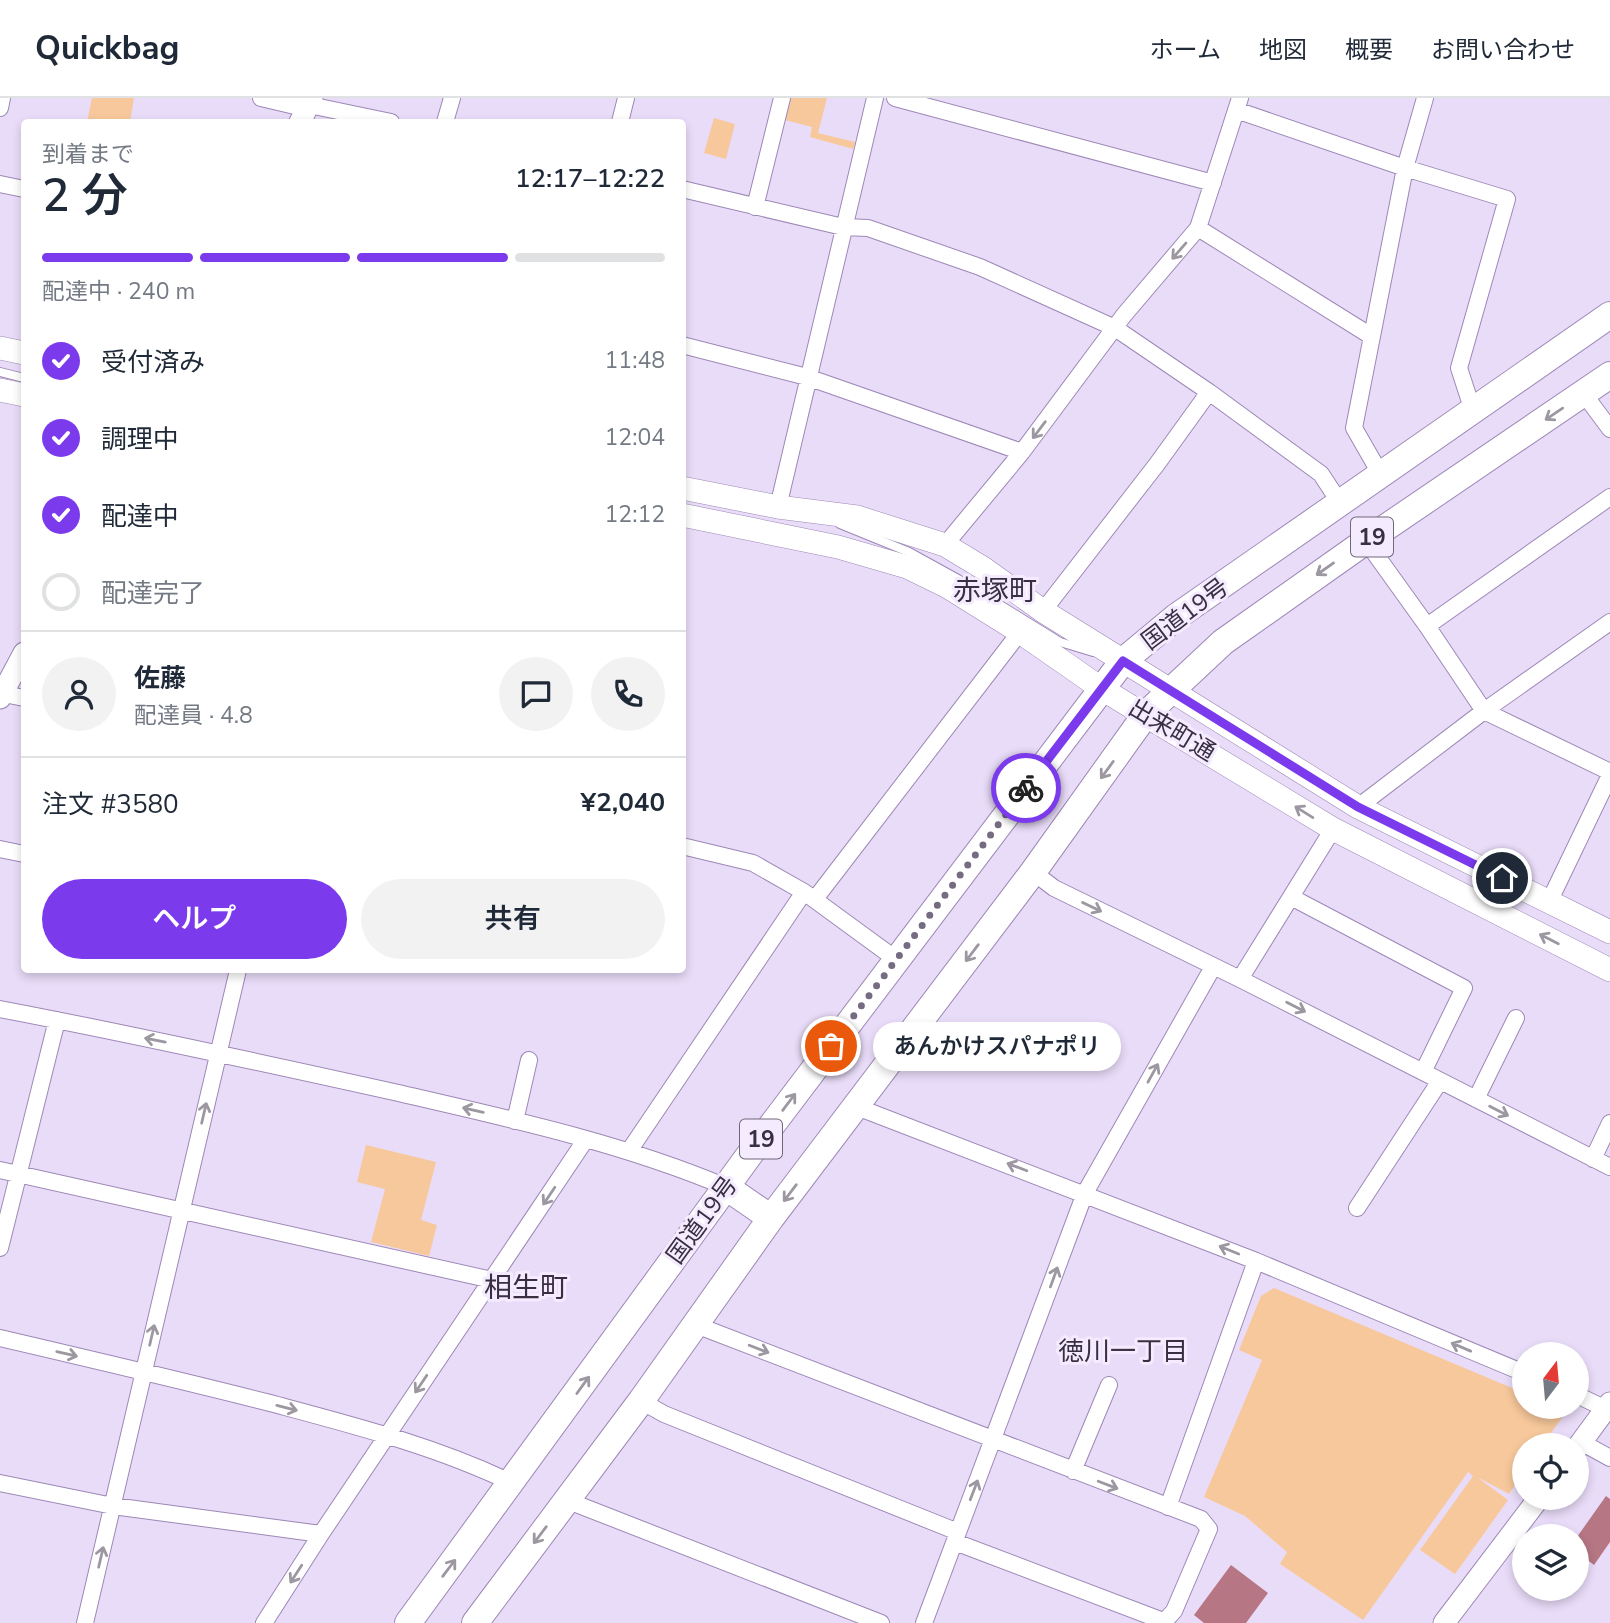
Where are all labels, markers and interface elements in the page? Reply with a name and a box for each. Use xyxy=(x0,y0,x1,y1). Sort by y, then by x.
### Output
text: Quickbag xyxy=(35,26,179,71)
text: ホーム xyxy=(1150,34,1221,66)
text: 地図 xyxy=(1259,34,1307,66)
text: 概要 xyxy=(1345,34,1393,66)
text: お問い合わせ xyxy=(1431,34,1575,66)
text: 到着まで xyxy=(42,139,134,170)
text: 12:17–12:22 xyxy=(515,161,665,196)
text: 2 分 xyxy=(42,164,128,227)
one-way arrow xyxy=(1171,241,1187,259)
text: 配達中 · 240 m xyxy=(42,276,195,307)
icon: check xyxy=(42,342,80,380)
text: 受付済み xyxy=(101,345,205,380)
text: 11:48 xyxy=(605,345,665,376)
one-way arrow xyxy=(1545,407,1564,421)
icon: check xyxy=(42,419,80,457)
one-way arrow xyxy=(1032,420,1046,439)
text: 調理中 xyxy=(101,422,179,457)
text: 12:04 xyxy=(605,422,665,453)
icon: check xyxy=(42,496,80,534)
text: 配達中 xyxy=(101,499,179,534)
text: 12:12 xyxy=(605,499,665,530)
road number: 19 xyxy=(1351,518,1393,556)
one-way arrow xyxy=(1316,562,1335,577)
street label: 国道19号 xyxy=(1135,571,1235,657)
district label: 赤塚町 xyxy=(953,572,1037,610)
text: 配達完了 xyxy=(101,576,205,611)
button: person xyxy=(42,657,116,731)
button: chat xyxy=(499,657,573,731)
button: phone xyxy=(591,657,665,731)
text: 佐藤 xyxy=(134,661,186,696)
street label: 出来町通 xyxy=(1123,692,1221,768)
text: 配達員 · 4.8 xyxy=(134,700,253,731)
courier xyxy=(991,753,1061,823)
one-way arrow xyxy=(1099,760,1114,779)
icon: bike xyxy=(1007,769,1045,807)
text: ¥2,040 xyxy=(581,785,665,820)
text: 注文 #3580 xyxy=(42,787,179,822)
one-way arrow xyxy=(1295,804,1314,819)
pin xyxy=(1472,848,1532,908)
icon: home xyxy=(1483,859,1521,897)
button: ヘルプ xyxy=(42,879,347,959)
button: 共有 xyxy=(361,879,665,959)
one-way arrow xyxy=(1081,900,1102,914)
one-way arrow xyxy=(1539,932,1560,946)
one-way arrow xyxy=(965,944,980,962)
one-way arrow xyxy=(1285,1001,1306,1015)
pin xyxy=(801,1016,861,1076)
callout: あんかけスパナポリ xyxy=(873,1021,1122,1070)
icon: bag xyxy=(812,1027,850,1065)
text: あんかけスパナポリ xyxy=(894,1031,1101,1062)
one-way arrow xyxy=(144,1032,167,1046)
one-way arrow xyxy=(1146,1064,1160,1084)
one-way arrow xyxy=(782,1093,797,1112)
one-way arrow xyxy=(198,1103,211,1125)
one-way arrow xyxy=(462,1103,485,1116)
one-way arrow xyxy=(1488,1104,1508,1118)
road number: 19 xyxy=(740,1120,782,1158)
one-way arrow xyxy=(1006,1160,1028,1173)
street label: 国道19号 xyxy=(659,1170,745,1270)
one-way arrow xyxy=(783,1184,798,1202)
one-way arrow xyxy=(541,1185,555,1205)
one-way arrow xyxy=(1218,1243,1240,1256)
one-way arrow xyxy=(1049,1267,1061,1289)
district label: 相生町 xyxy=(484,1269,568,1307)
one-way arrow xyxy=(146,1324,159,1347)
district label: 徳川一丁目 xyxy=(1058,1334,1188,1369)
one-way arrow xyxy=(1451,1340,1473,1353)
north arrow xyxy=(1512,1342,1589,1419)
map controls xyxy=(1512,1342,1589,1601)
one-way arrow xyxy=(748,1344,770,1357)
one-way arrow xyxy=(55,1347,78,1361)
one-way arrow xyxy=(414,1374,428,1394)
one-way arrow xyxy=(575,1375,590,1394)
one-way arrow xyxy=(276,1402,298,1415)
button: locate xyxy=(1512,1433,1589,1510)
one-way arrow xyxy=(1097,1479,1119,1492)
one-way arrow xyxy=(969,1480,981,1502)
button: layers xyxy=(1512,1524,1589,1601)
one-way arrow xyxy=(533,1525,548,1544)
one-way arrow xyxy=(95,1546,108,1568)
one-way arrow xyxy=(441,1559,456,1578)
one-way arrow xyxy=(288,1564,303,1583)

